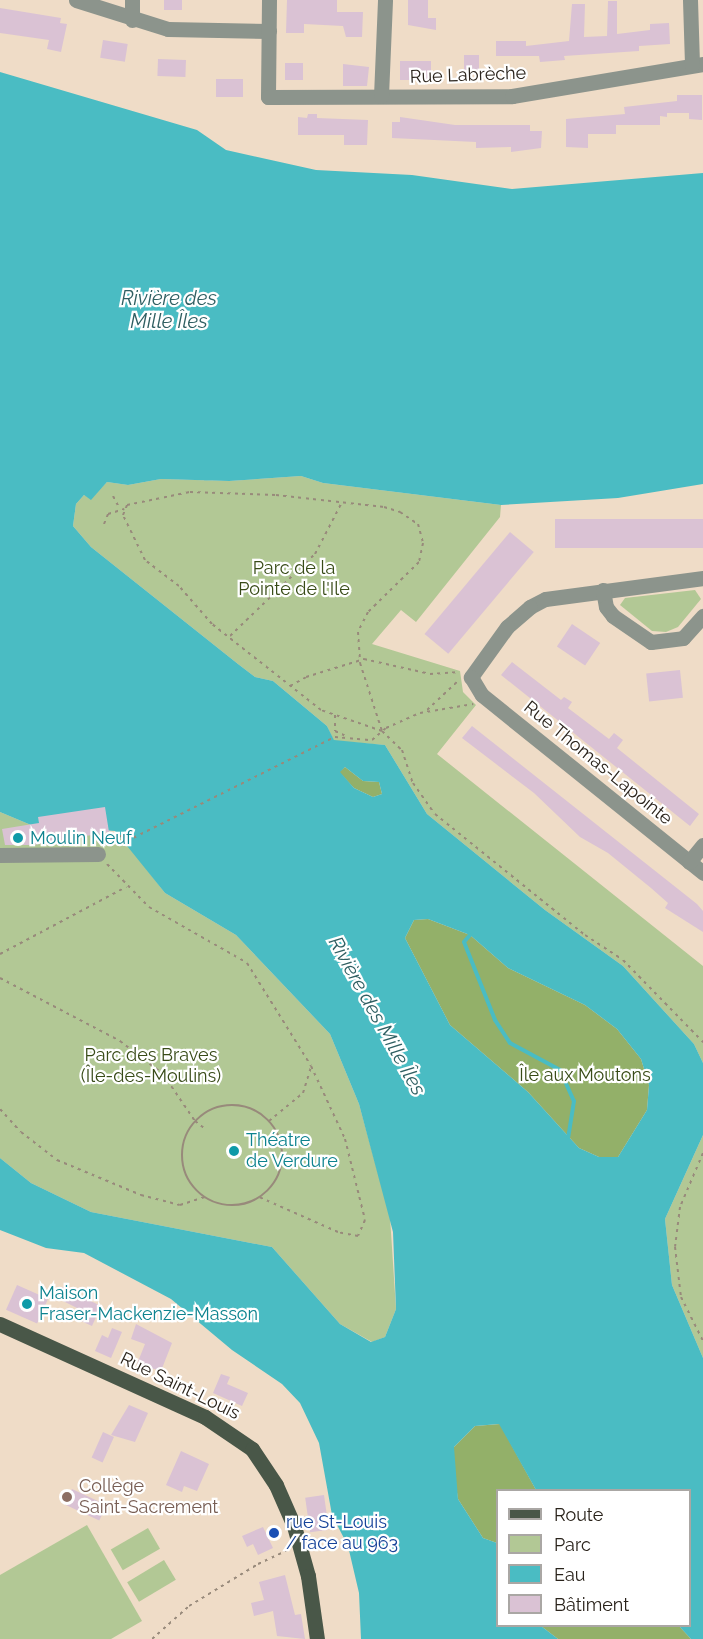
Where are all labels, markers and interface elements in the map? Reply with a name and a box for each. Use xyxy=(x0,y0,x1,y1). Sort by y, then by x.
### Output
street label: Rue Labrèche xyxy=(409,62,527,88)
water label: Rivière des Mille Îles xyxy=(121,286,217,333)
park label: Parc de la Pointe de l'Ile xyxy=(238,558,350,600)
street label: Rue Thomas-Lapointe xyxy=(519,696,677,830)
place label: Moulin Neuf xyxy=(30,827,132,849)
marker: Moulin Neuf xyxy=(11,831,25,845)
water label: Rivière des Mille Îles xyxy=(323,932,431,1100)
park label: Parc des Braves (Île-des-Moulins) xyxy=(81,1045,221,1088)
park label: Île aux Moutons xyxy=(519,1064,651,1086)
place label: Théatre de Verdure xyxy=(246,1130,338,1172)
marker: Théatre de Verdure xyxy=(227,1144,241,1158)
place label: Maison Fraser-Mackenzie-Masson xyxy=(39,1283,258,1326)
marker: Maison Fraser-Mackenzie-Masson xyxy=(20,1297,34,1311)
street label: Rue Saint-Louis xyxy=(117,1348,243,1424)
place label: Collège Saint-Sacrement xyxy=(79,1476,218,1518)
legend xyxy=(496,1489,691,1627)
marker: Collège Saint-Sacrement xyxy=(60,1490,74,1504)
text: Route xyxy=(554,1504,603,1525)
place label: rue St-Louis / face au 963 xyxy=(286,1512,398,1555)
marker: rue St-Louis / face au 963 xyxy=(267,1526,281,1540)
text: Parc xyxy=(554,1534,591,1555)
text: Eau xyxy=(554,1564,585,1585)
text: Bâtiment xyxy=(554,1594,629,1615)

